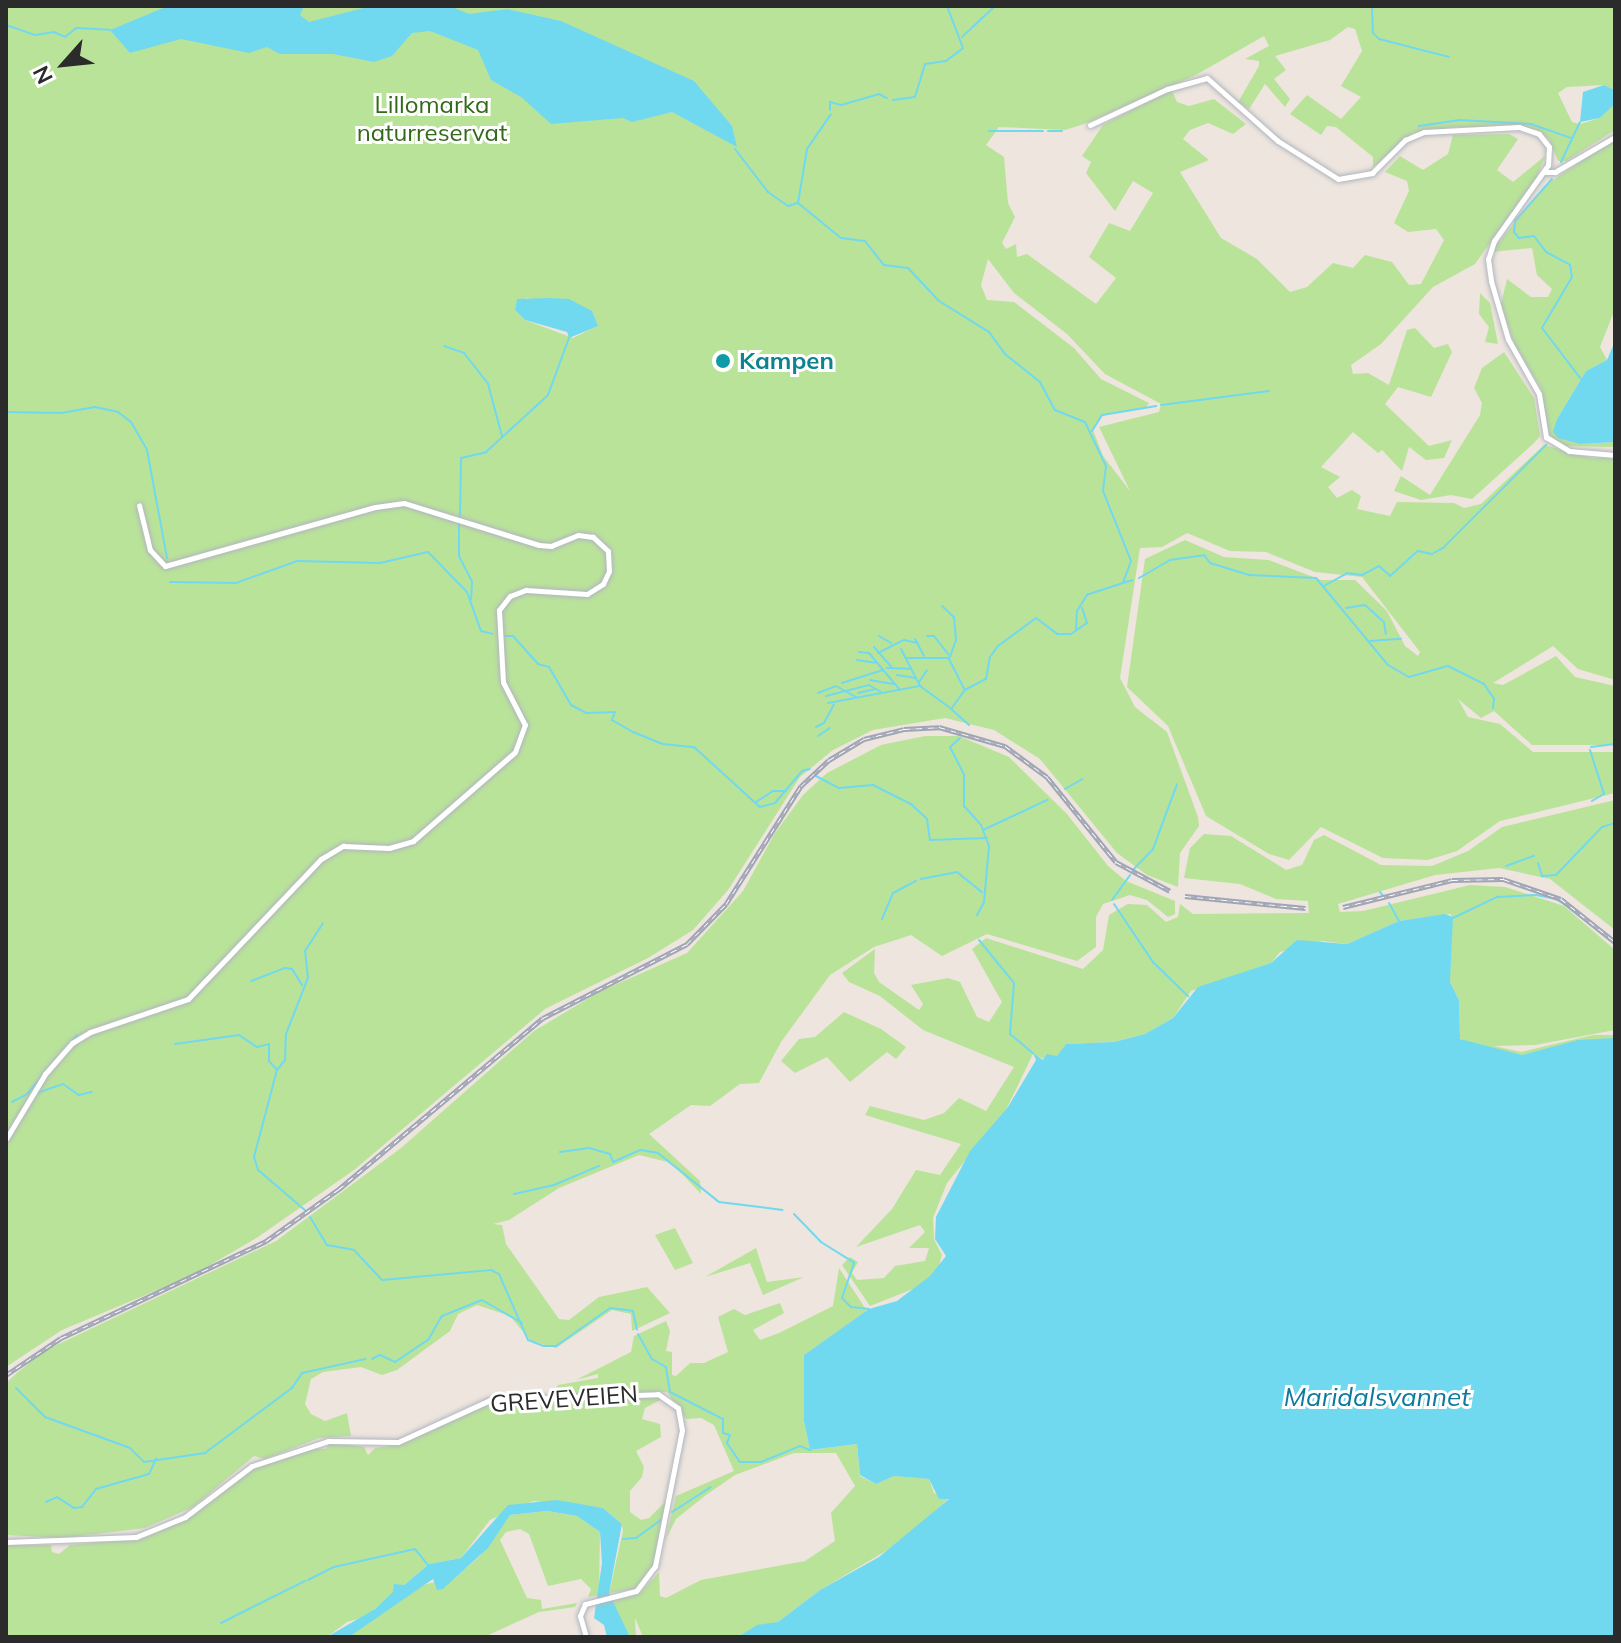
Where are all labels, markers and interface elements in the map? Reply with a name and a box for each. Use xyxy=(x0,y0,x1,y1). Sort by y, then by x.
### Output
north arrow xyxy=(24,24,104,104)
text: N xyxy=(26,61,59,89)
park label: Lillomarka naturreservat xyxy=(357,91,507,147)
place label: Kampen xyxy=(739,347,834,375)
marker: Kampen xyxy=(714,352,732,370)
street label: GREVEVEIEN xyxy=(489,1379,639,1419)
water label: Maridalsvannet xyxy=(1284,1381,1470,1413)

